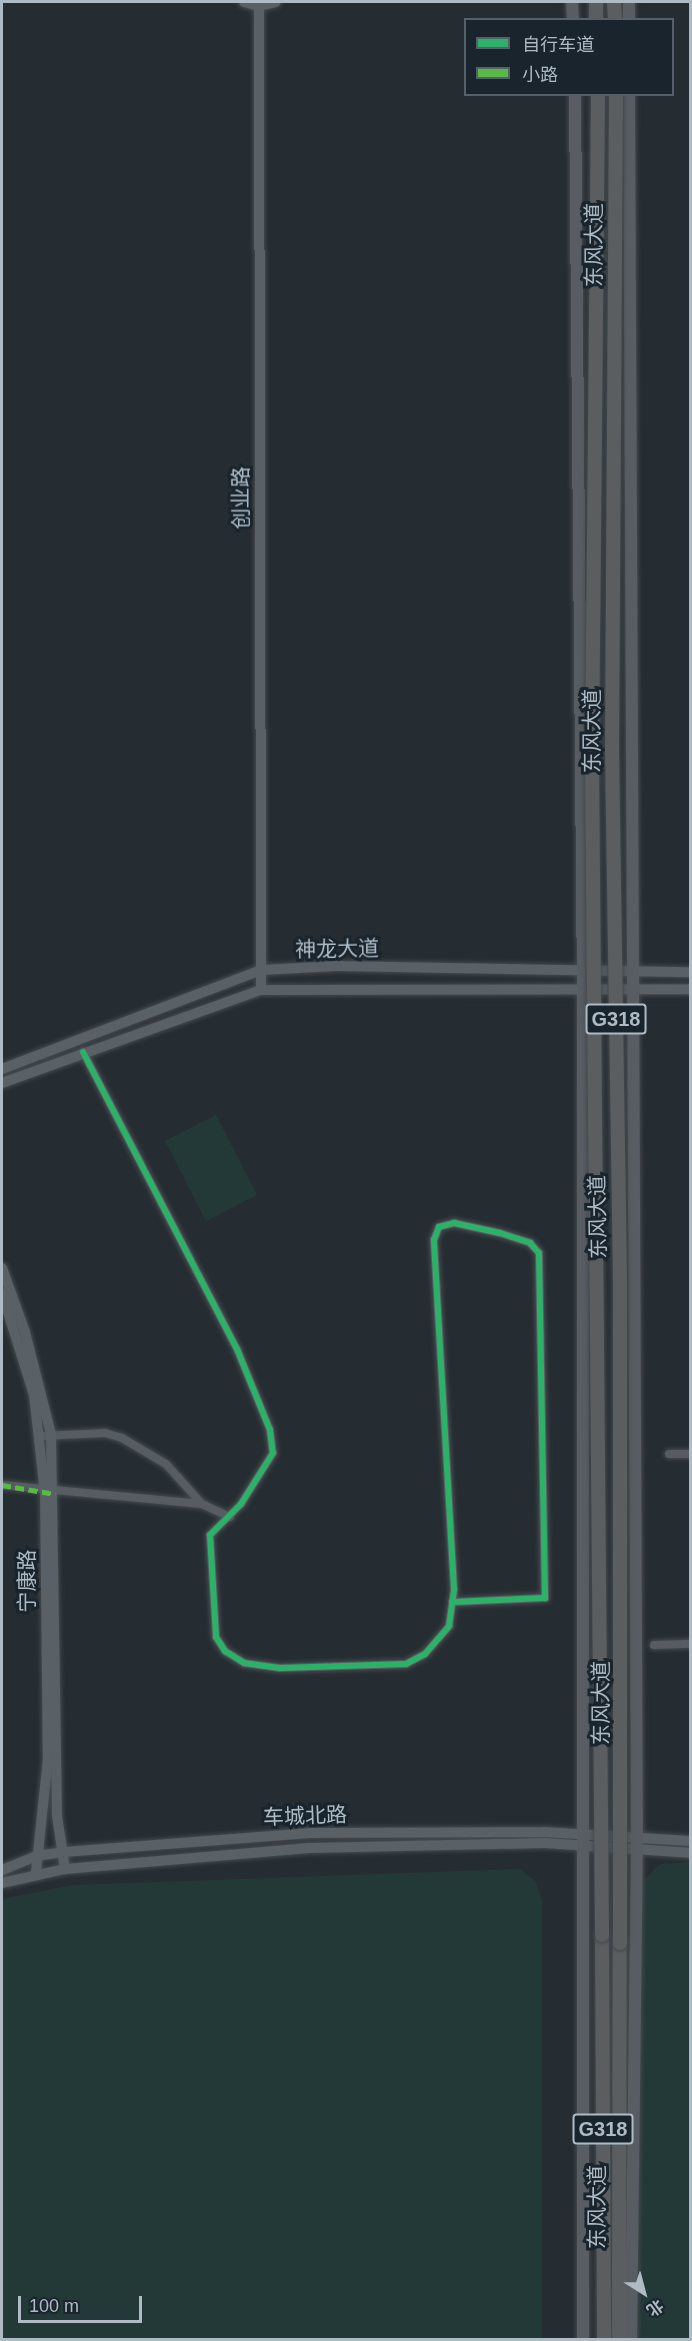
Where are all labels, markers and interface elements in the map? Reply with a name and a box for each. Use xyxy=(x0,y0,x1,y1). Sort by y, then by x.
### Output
legend xyxy=(464,18,674,96)
text: 自行车道 xyxy=(522,35,594,55)
text: 小路 xyxy=(522,65,558,85)
street label: 东风大道 xyxy=(581,203,607,287)
street label: 创业路 xyxy=(228,467,254,529)
street label: 东风大道 xyxy=(579,689,605,773)
street label: 神龙大道 xyxy=(295,936,379,962)
road number: G318 xyxy=(584,1002,648,1036)
street label: 东风大道 xyxy=(585,1175,611,1259)
street label: 宁康路 xyxy=(14,1550,40,1612)
street label: 东风大道 xyxy=(588,1661,614,1745)
street label: 车城北路 xyxy=(263,1802,347,1830)
road number: G318 xyxy=(572,2112,634,2146)
street label: 东风大道 xyxy=(584,2165,610,2249)
north arrow xyxy=(614,2263,674,2323)
scale bar xyxy=(21,2284,146,2322)
text: 100 m xyxy=(29,2296,79,2316)
text: 北 xyxy=(643,2296,666,2320)

